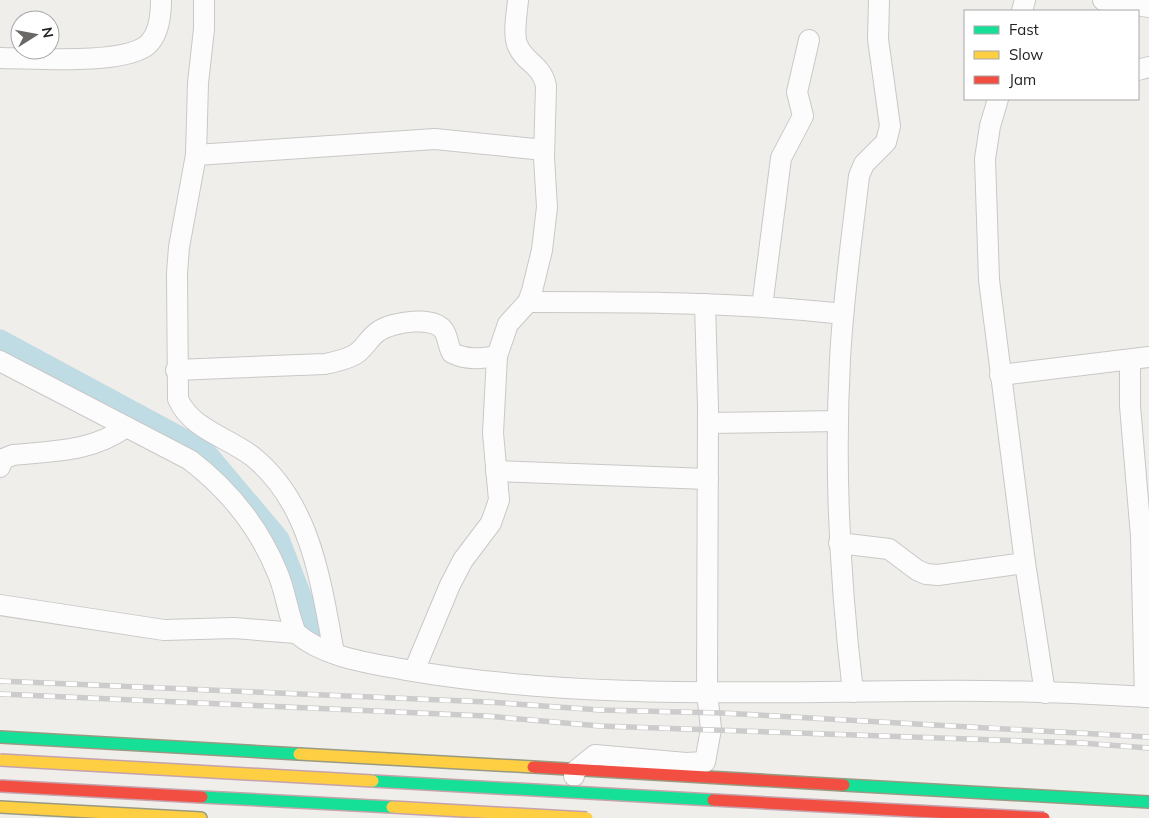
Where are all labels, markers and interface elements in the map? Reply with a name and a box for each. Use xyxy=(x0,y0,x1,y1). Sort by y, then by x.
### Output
north arrow xyxy=(10,10,60,60)
legend xyxy=(964,10,1139,100)
text: Fast xyxy=(1009,20,1039,39)
text: N xyxy=(38,26,58,39)
text: Slow xyxy=(1009,45,1043,64)
text: Jam xyxy=(1009,70,1036,89)

